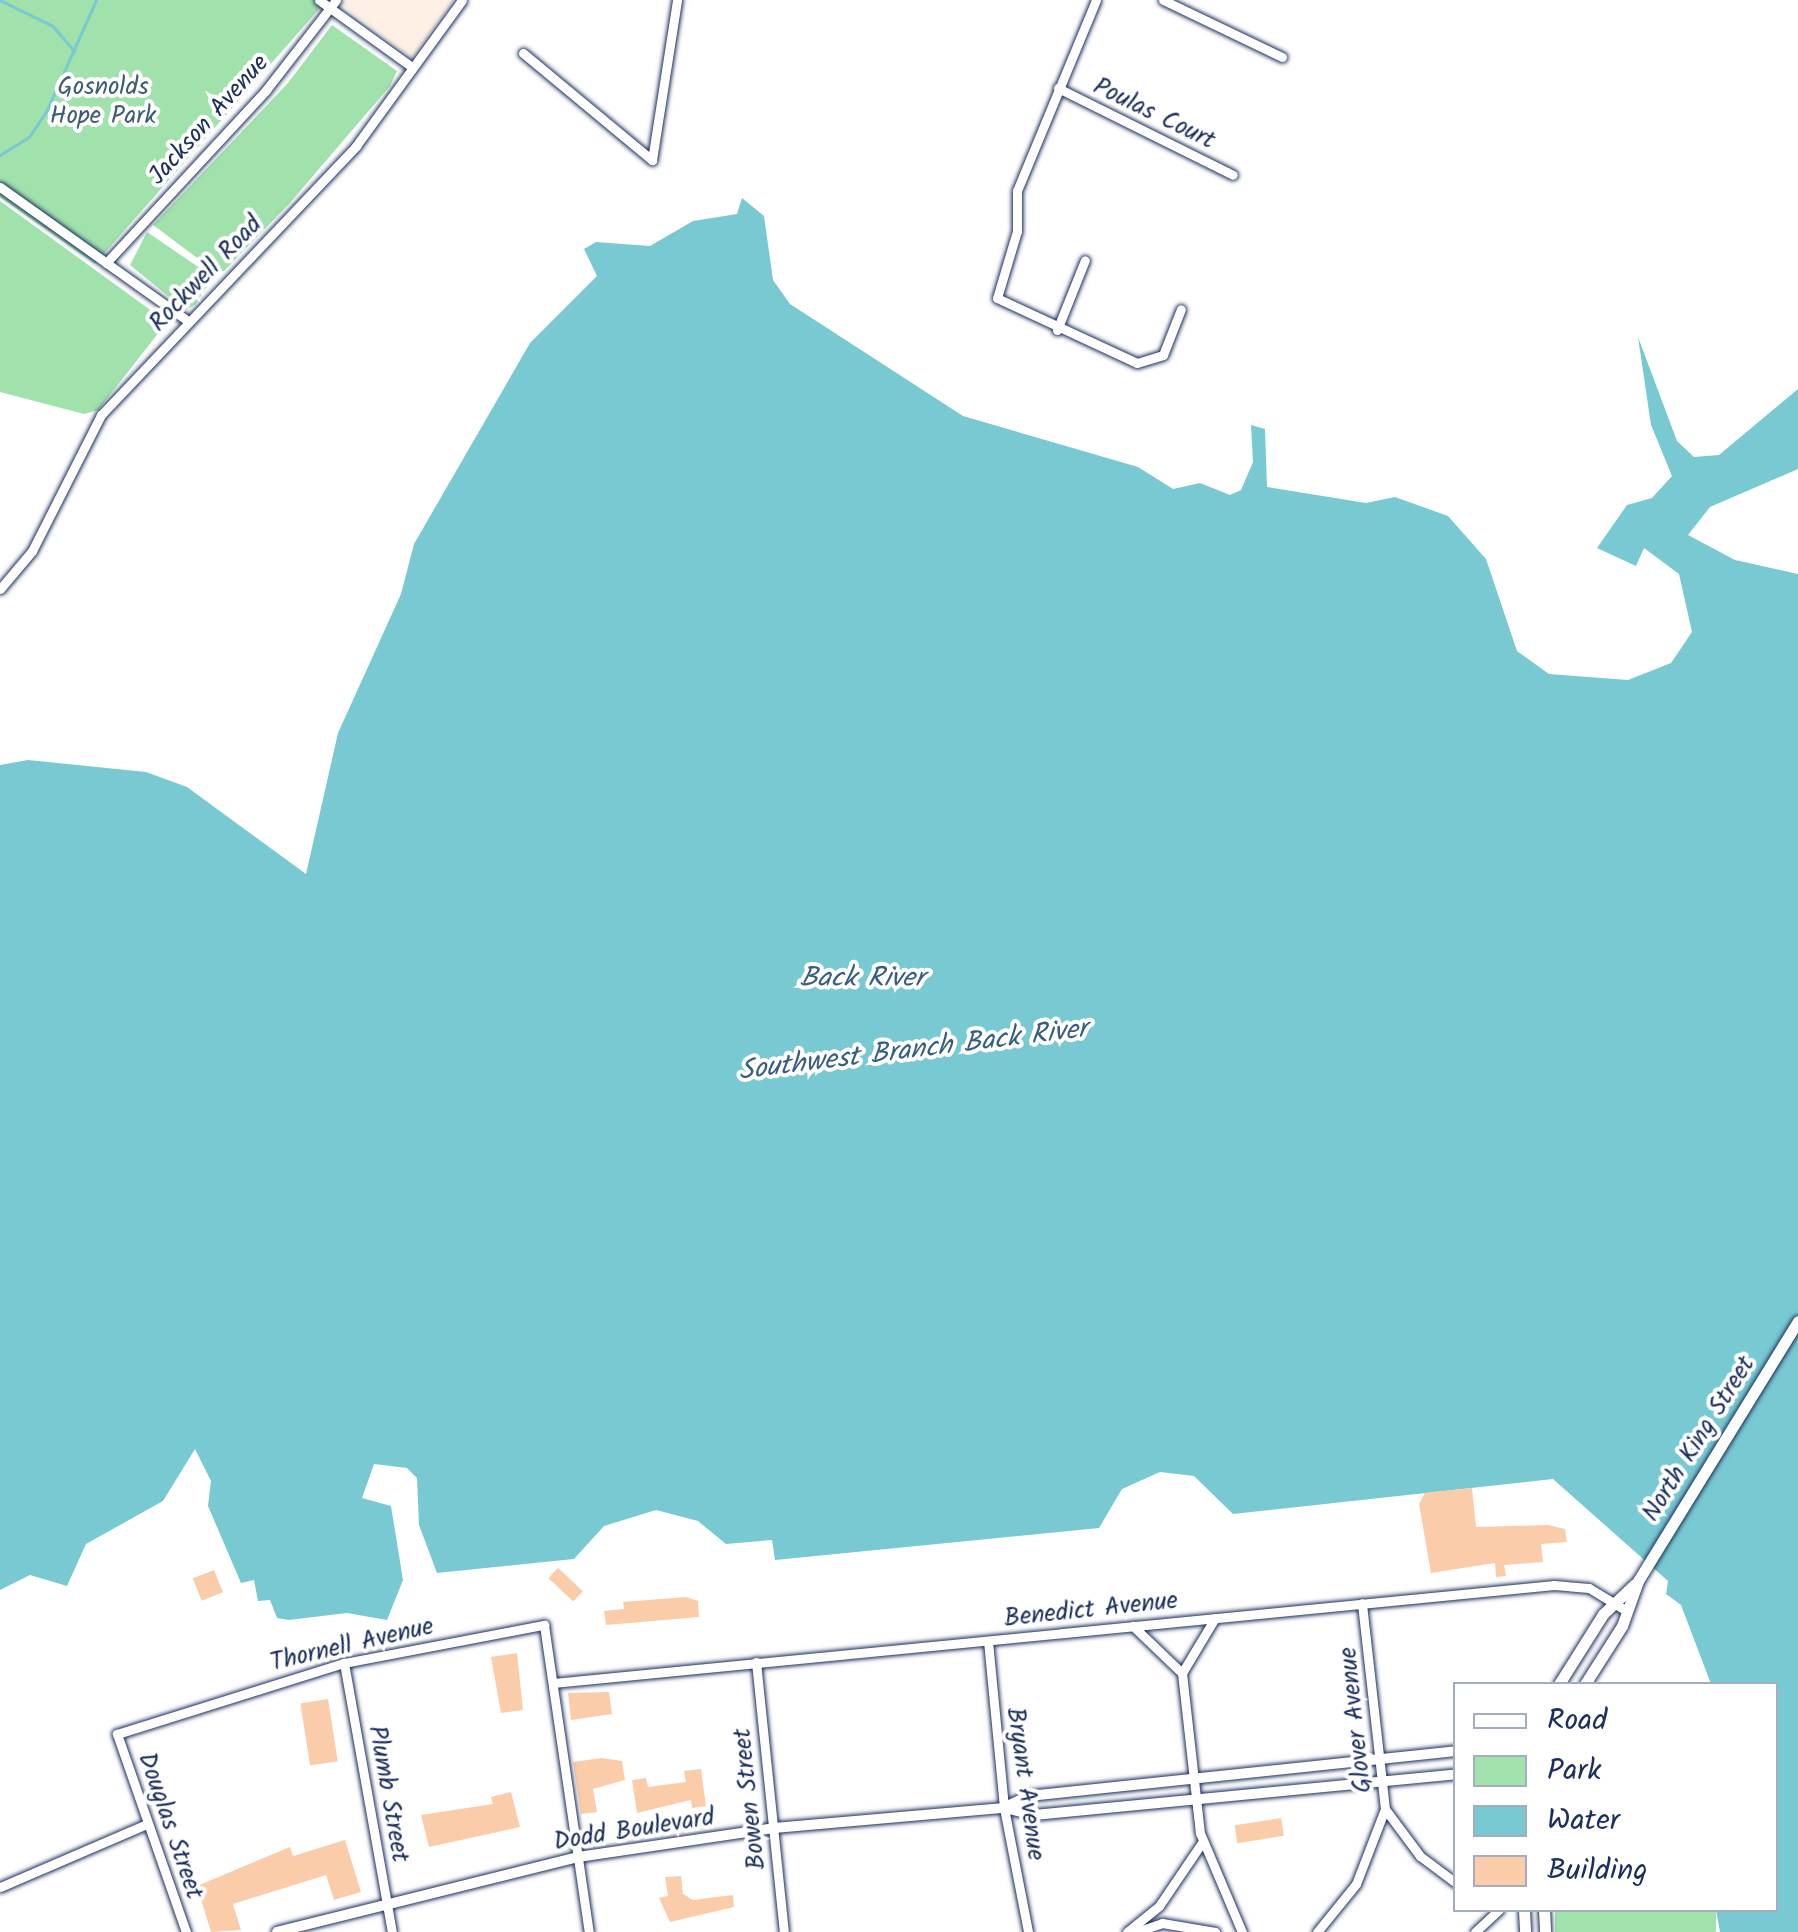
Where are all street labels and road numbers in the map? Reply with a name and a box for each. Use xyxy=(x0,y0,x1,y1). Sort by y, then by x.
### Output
street label: Jackson Avenue xyxy=(143,49,275,191)
street label: Poulas Court xyxy=(1088,72,1220,156)
street label: Rockwell Road xyxy=(143,210,269,338)
street label: North King Street xyxy=(1636,1351,1762,1527)
street label: Benedict Avenue xyxy=(1003,1586,1179,1634)
street label: Thornell Avenue xyxy=(267,1612,437,1678)
street label: Glover Avenue xyxy=(1333,1646,1379,1794)
street label: Bryant Avenue xyxy=(999,1706,1051,1862)
street label: Plumb Street xyxy=(361,1723,415,1865)
street label: Bowen Street xyxy=(728,1727,772,1871)
street label: Douglas Street xyxy=(131,1749,209,1903)
street label: Dodd Boulevard xyxy=(552,1803,716,1857)

